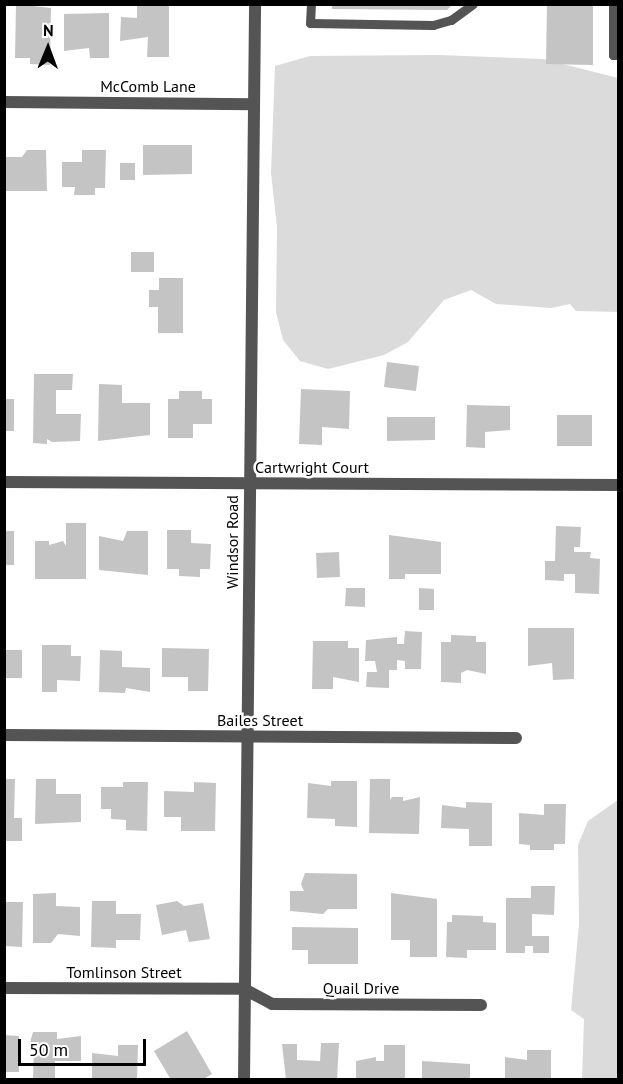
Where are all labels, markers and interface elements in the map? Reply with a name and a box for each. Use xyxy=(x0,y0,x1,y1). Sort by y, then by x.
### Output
north arrow xyxy=(18,18,78,78)
text: N xyxy=(43,20,54,40)
street label: McComb Lane xyxy=(100,76,196,96)
street label: Cartwright Court xyxy=(255,457,369,477)
street label: Windsor Road xyxy=(222,495,242,589)
street label: Bailes Street xyxy=(217,710,303,730)
street label: Tomlinson Street xyxy=(66,962,182,982)
street label: Quail Drive xyxy=(323,978,399,998)
scale bar xyxy=(21,1027,148,1065)
text: 50 m xyxy=(29,1038,68,1061)

